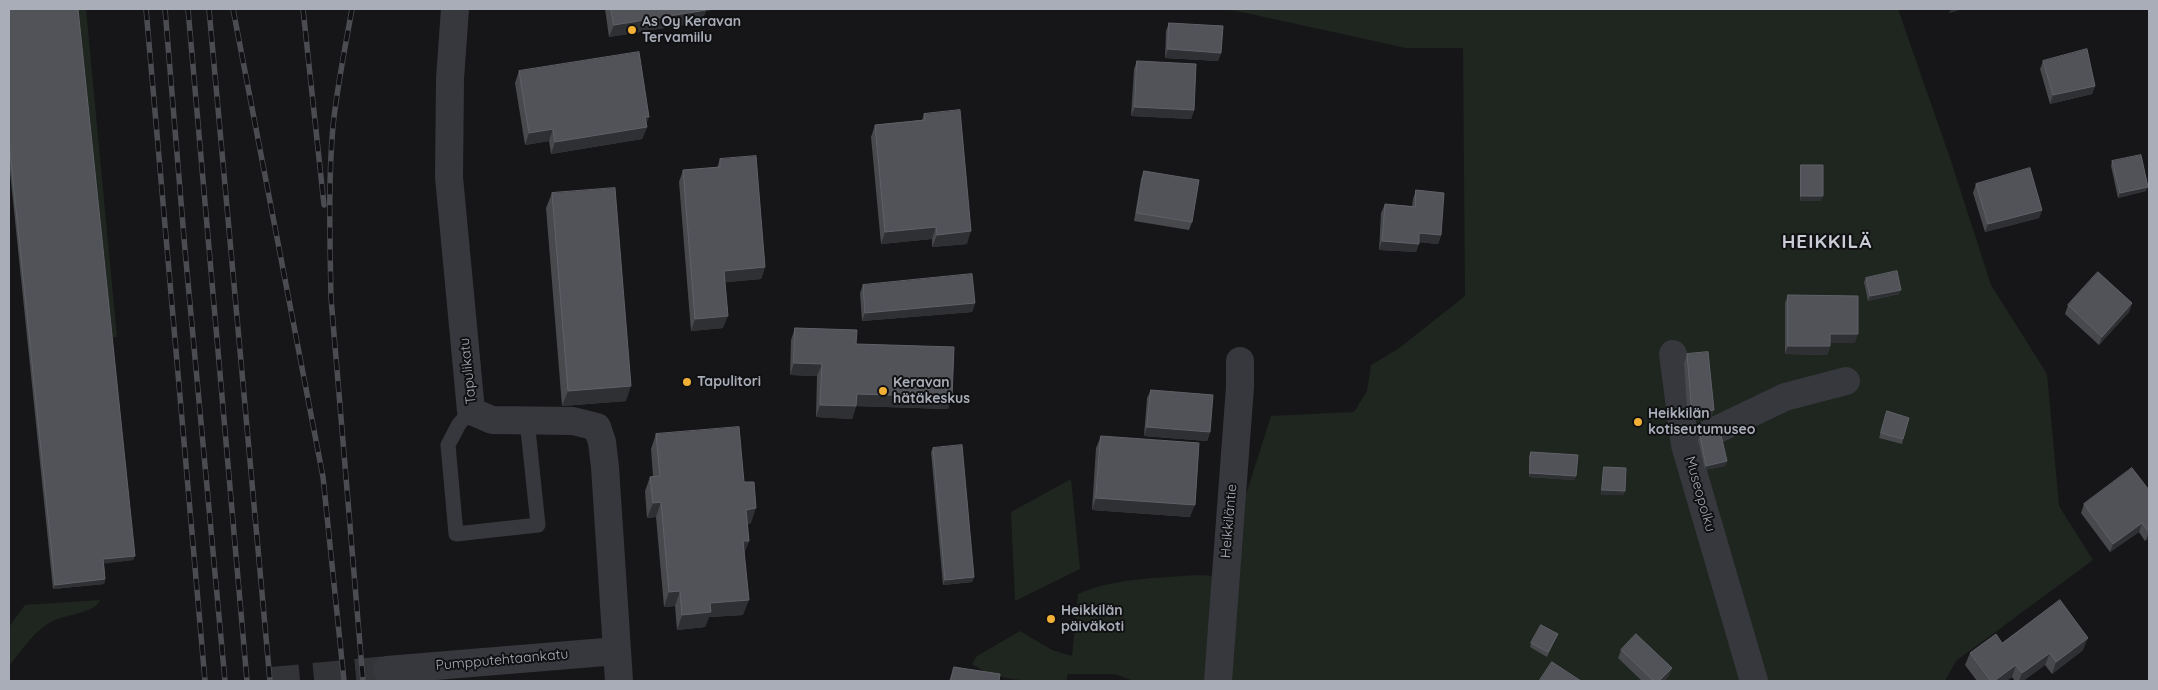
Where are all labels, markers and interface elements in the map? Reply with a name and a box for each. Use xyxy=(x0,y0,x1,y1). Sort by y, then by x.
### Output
place label: As Oy Keravan Tervamiilu xyxy=(642,14,741,46)
marker: As Oy Keravan Tervamiilu xyxy=(626,24,638,36)
district label: HEIKKILÄ xyxy=(1781,231,1873,253)
street label: Tapulikatu xyxy=(456,337,480,405)
place label: Tapulitori xyxy=(697,374,761,390)
place label: Keravan hätäkeskus xyxy=(893,375,970,408)
marker: Tapulitori xyxy=(681,376,693,388)
marker: Keravan hätäkeskus xyxy=(877,385,889,397)
place label: Heikkilän kotiseutumuseo xyxy=(1648,406,1755,438)
marker: Heikkilän kotiseutumuseo xyxy=(1632,416,1644,428)
street label: Museopolku xyxy=(1681,454,1719,534)
street label: Heikkiläntie xyxy=(1217,483,1241,559)
place label: Heikkilän päiväkoti xyxy=(1061,603,1124,636)
marker: Heikkilän päiväkoti xyxy=(1045,613,1057,625)
street label: Pumpputehtaankatu xyxy=(435,646,569,674)

